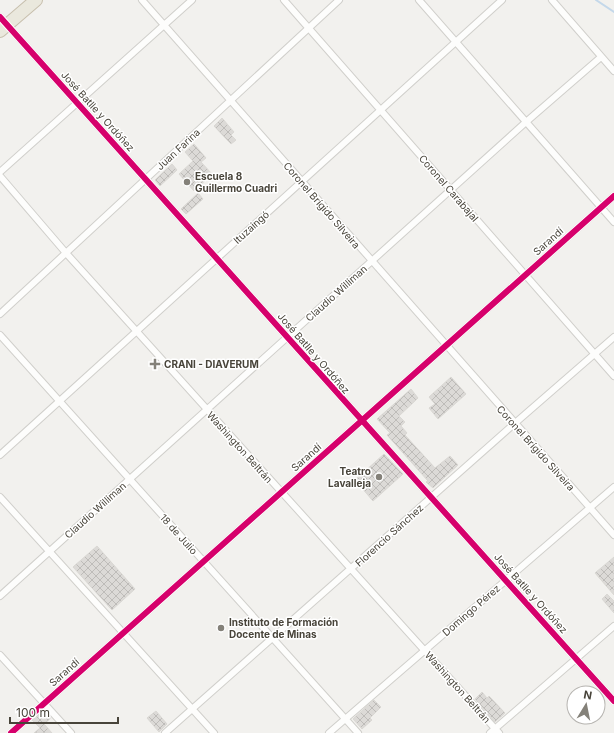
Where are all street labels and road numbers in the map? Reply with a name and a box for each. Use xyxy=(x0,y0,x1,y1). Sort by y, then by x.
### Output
street label: José Batlle y Ordóñez xyxy=(59,69,137,153)
street label: Juan Farina xyxy=(154,126,202,172)
street label: Coronel Carabajal xyxy=(417,152,481,224)
street label: Coronel Brígido Silveira xyxy=(281,159,363,251)
street label: Ituzaingó xyxy=(231,208,271,246)
street label: Sarandí xyxy=(531,224,566,257)
street label: Claudio Williman xyxy=(303,262,369,324)
street label: José Batlle y Ordóñez xyxy=(276,310,352,396)
street label: Coronel Brígido Silveira xyxy=(495,403,577,493)
street label: Washington Beltrán xyxy=(205,409,275,485)
street label: Sarandí xyxy=(289,440,324,473)
street label: Claudio Williman xyxy=(62,479,128,541)
street label: Florencio Sánchez xyxy=(353,501,425,569)
street label: 18 de Julio xyxy=(158,511,200,557)
street label: José Batlle y Ordóñez xyxy=(492,551,570,635)
street label: Domingo Pérez xyxy=(440,582,502,638)
street label: Washington Beltrán xyxy=(423,649,493,725)
street label: Sarandí xyxy=(47,655,82,688)

